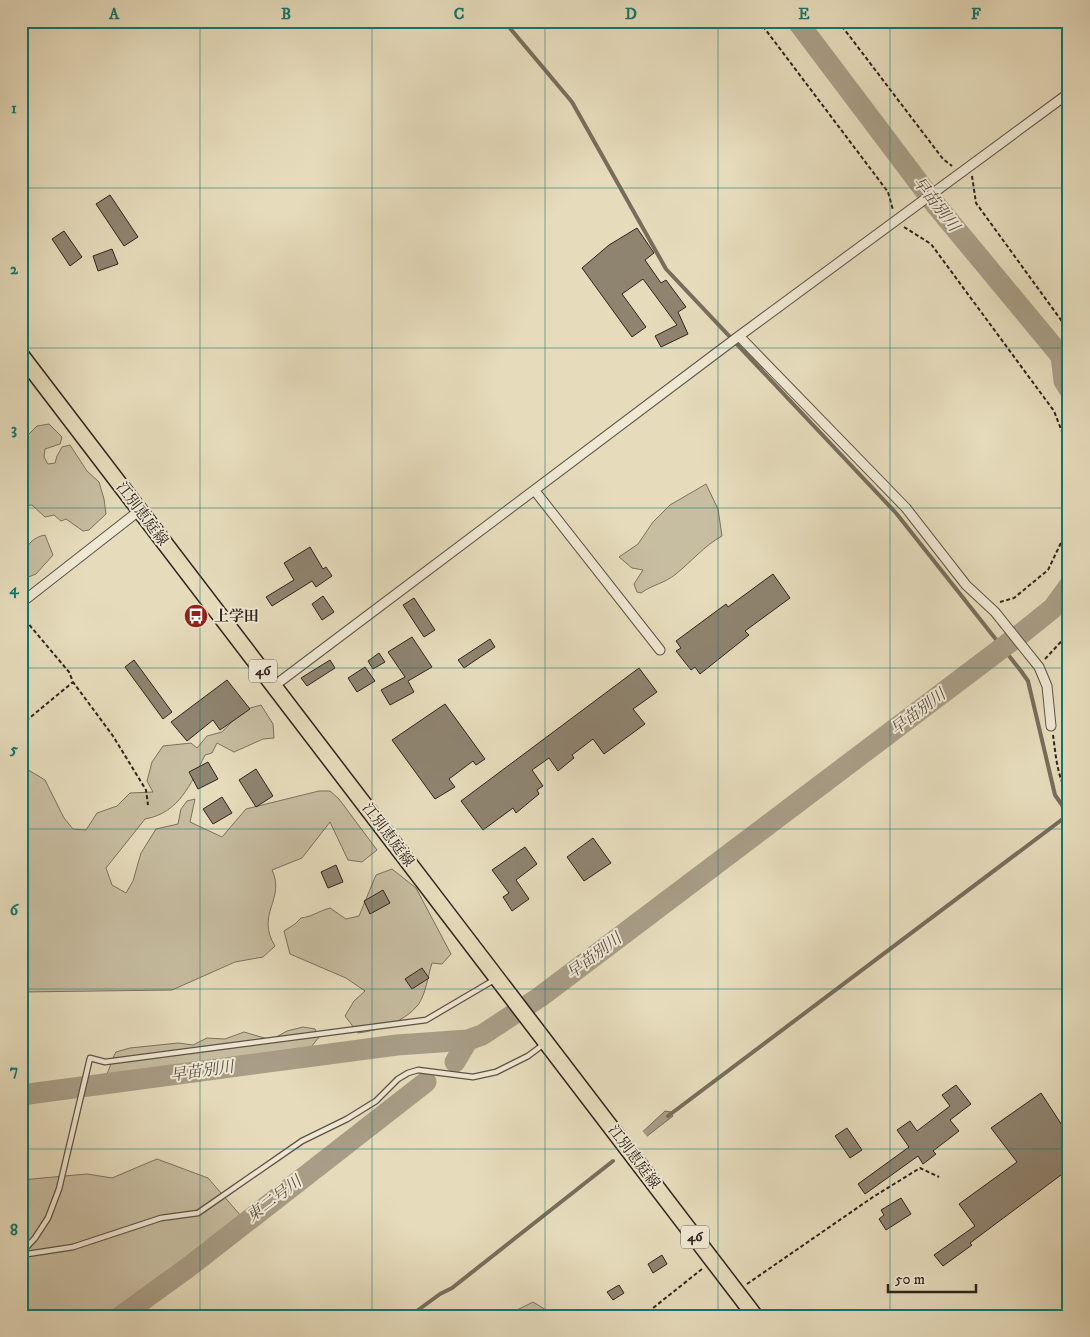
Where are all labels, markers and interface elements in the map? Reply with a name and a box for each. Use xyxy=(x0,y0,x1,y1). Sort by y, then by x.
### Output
text: A xyxy=(108,4,120,24)
text: B xyxy=(281,4,291,24)
text: C xyxy=(454,4,464,24)
text: D xyxy=(625,4,637,24)
text: E xyxy=(798,4,810,24)
text: F xyxy=(971,4,981,24)
text: 1 xyxy=(11,98,17,118)
water label: 早苗別川 xyxy=(908,173,965,237)
text: 2 xyxy=(10,259,19,279)
text: 3 xyxy=(11,419,17,439)
street label: 江別恵庭線 xyxy=(112,478,172,550)
text: 4 xyxy=(8,579,19,599)
bus stop icon: 上学田 xyxy=(183,603,209,629)
place label: 上学田 xyxy=(214,607,259,626)
road number: 46 xyxy=(249,659,277,682)
water label: 早苗別川 xyxy=(886,684,951,739)
text: 5 xyxy=(9,739,18,759)
street label: 江別恵庭線 xyxy=(358,799,418,871)
text: 6 xyxy=(10,900,20,920)
water label: 早苗別川 xyxy=(562,928,627,983)
water label: 早苗別川 xyxy=(169,1056,237,1085)
text: 7 xyxy=(10,1060,18,1080)
street label: 江別恵庭線 xyxy=(604,1121,664,1193)
water label: 東二号川 xyxy=(242,1171,307,1226)
text: 8 xyxy=(10,1220,18,1240)
road number: 46 xyxy=(681,1226,709,1248)
scale bar xyxy=(888,1262,975,1294)
text: 50 m xyxy=(895,1270,925,1289)

